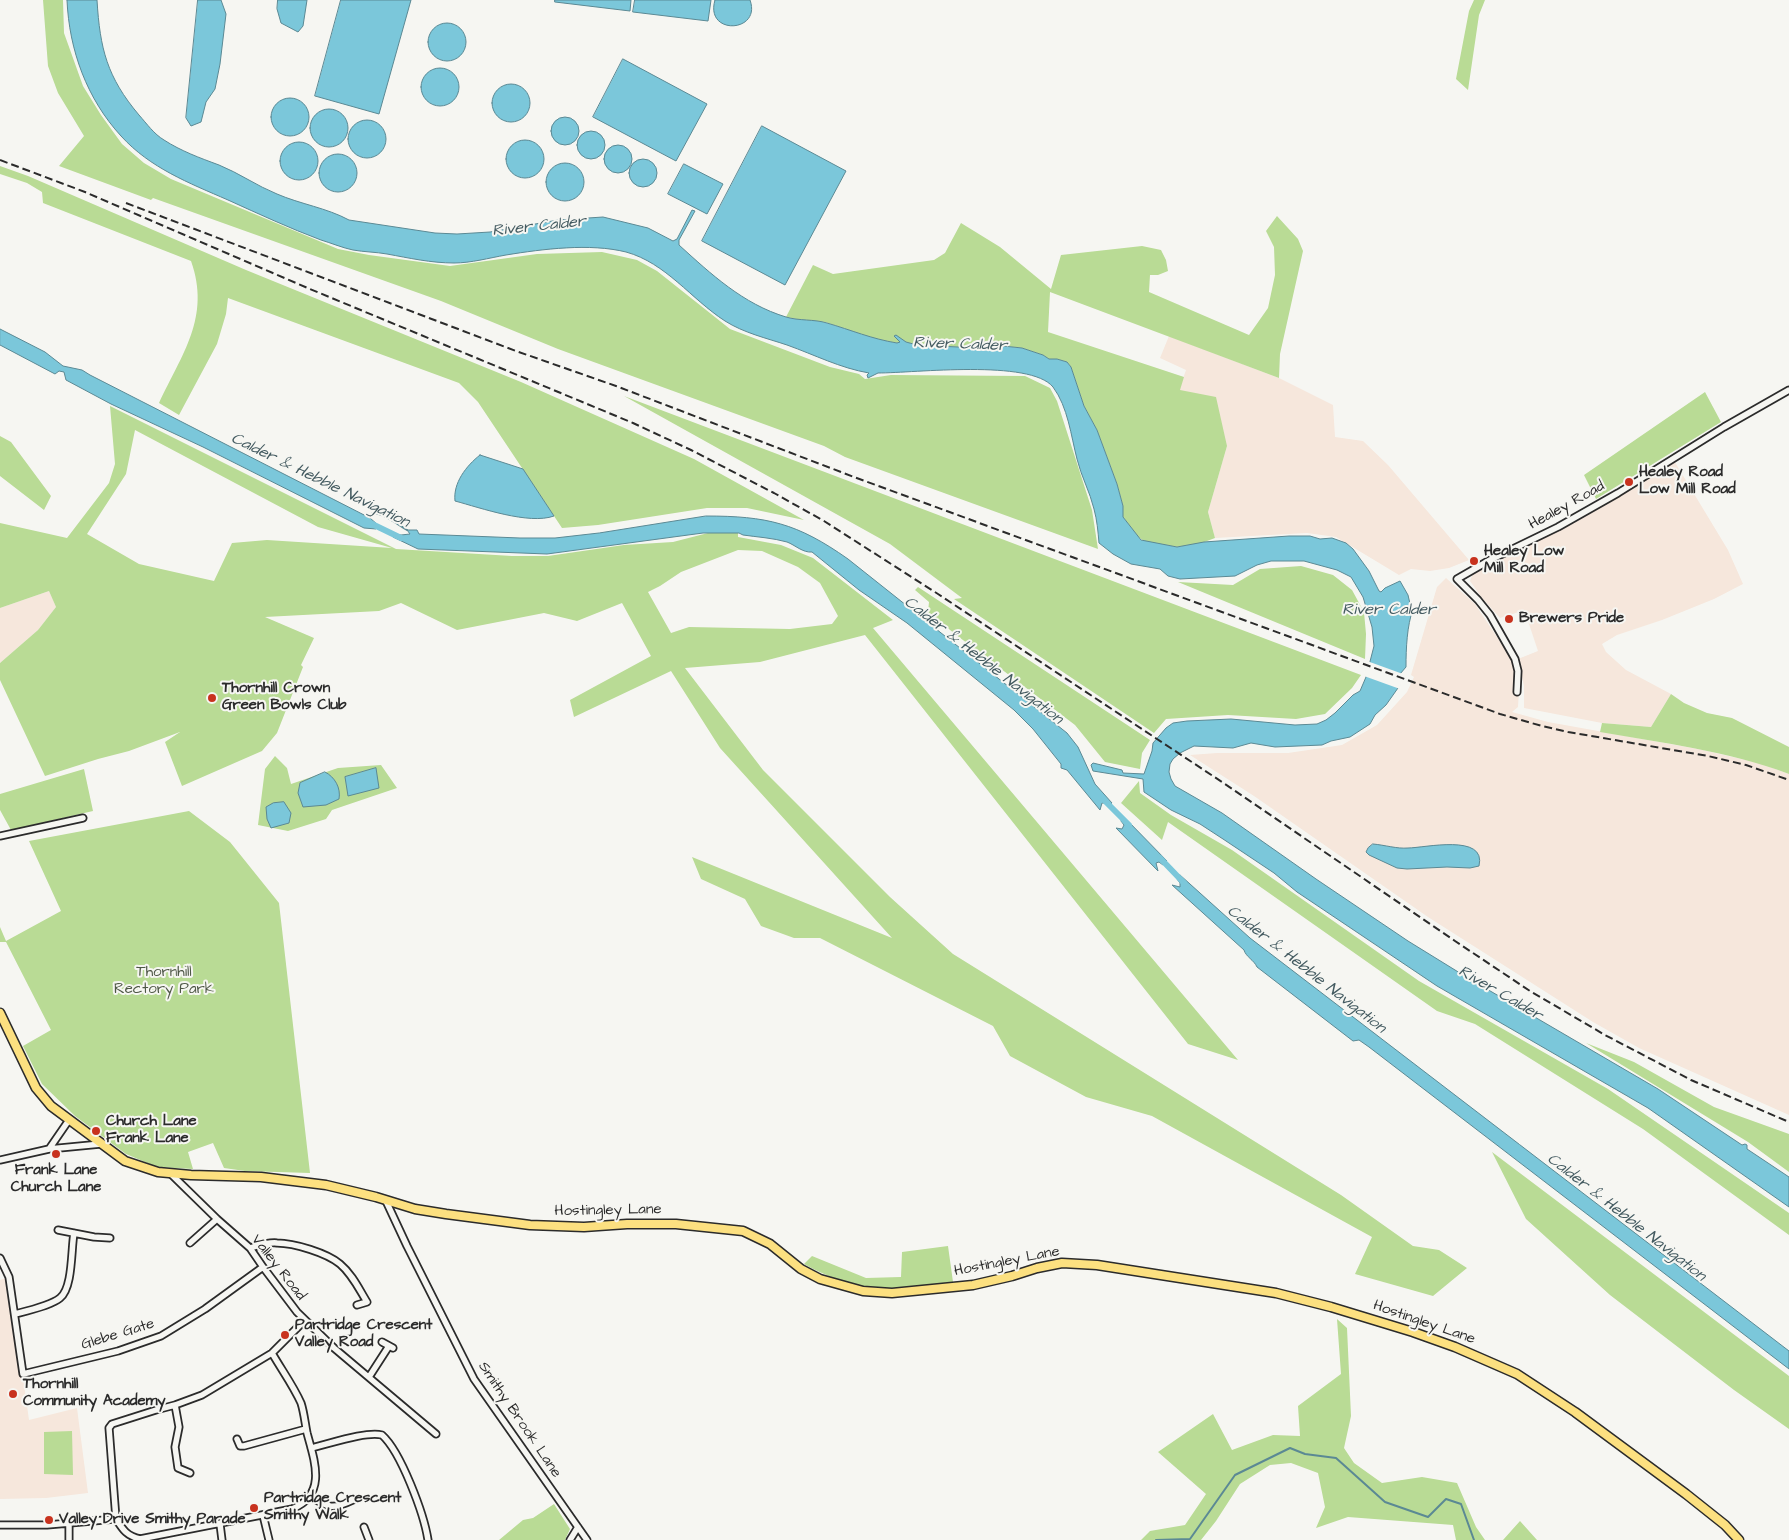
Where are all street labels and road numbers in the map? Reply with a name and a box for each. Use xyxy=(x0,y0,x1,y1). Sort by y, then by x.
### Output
street label: Healey Road xyxy=(1526,478,1608,534)
street label: Hostingley Lane xyxy=(554,1201,662,1221)
street label: Valley Road xyxy=(247,1232,309,1304)
street label: Hostingley Lane xyxy=(953,1243,1061,1281)
street label: Hostingley Lane xyxy=(1371,1297,1477,1349)
street label: Glebe Gate xyxy=(79,1315,157,1355)
street label: Smithy Brook Lane xyxy=(474,1359,564,1481)

